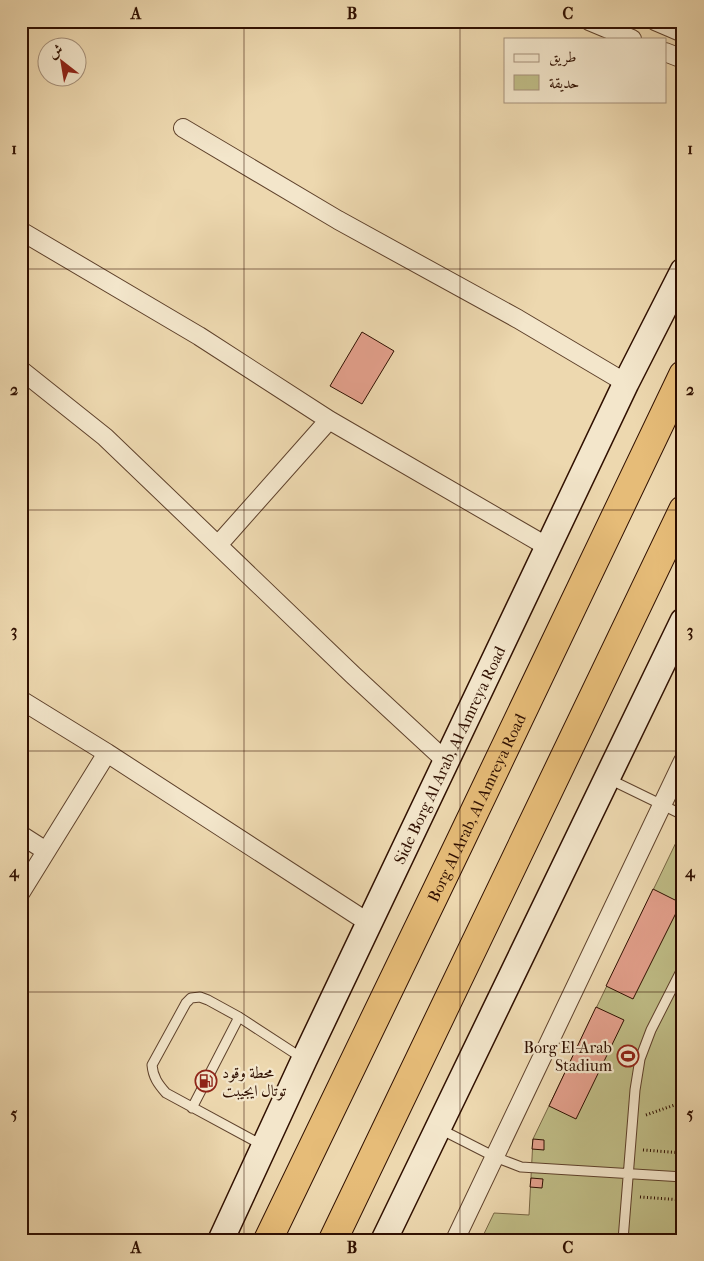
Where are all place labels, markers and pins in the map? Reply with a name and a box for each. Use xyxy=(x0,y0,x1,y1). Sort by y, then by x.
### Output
place label: Borg El-Arab Stadium xyxy=(524,1038,613,1075)
sports icon: Borg El-Arab Stadium xyxy=(616,1044,640,1068)
place label: محطة وقود توتال ايجيبت xyxy=(222,1063,287,1101)
fuel station icon: محطة وقود توتال ايجيبت xyxy=(194,1069,218,1093)

